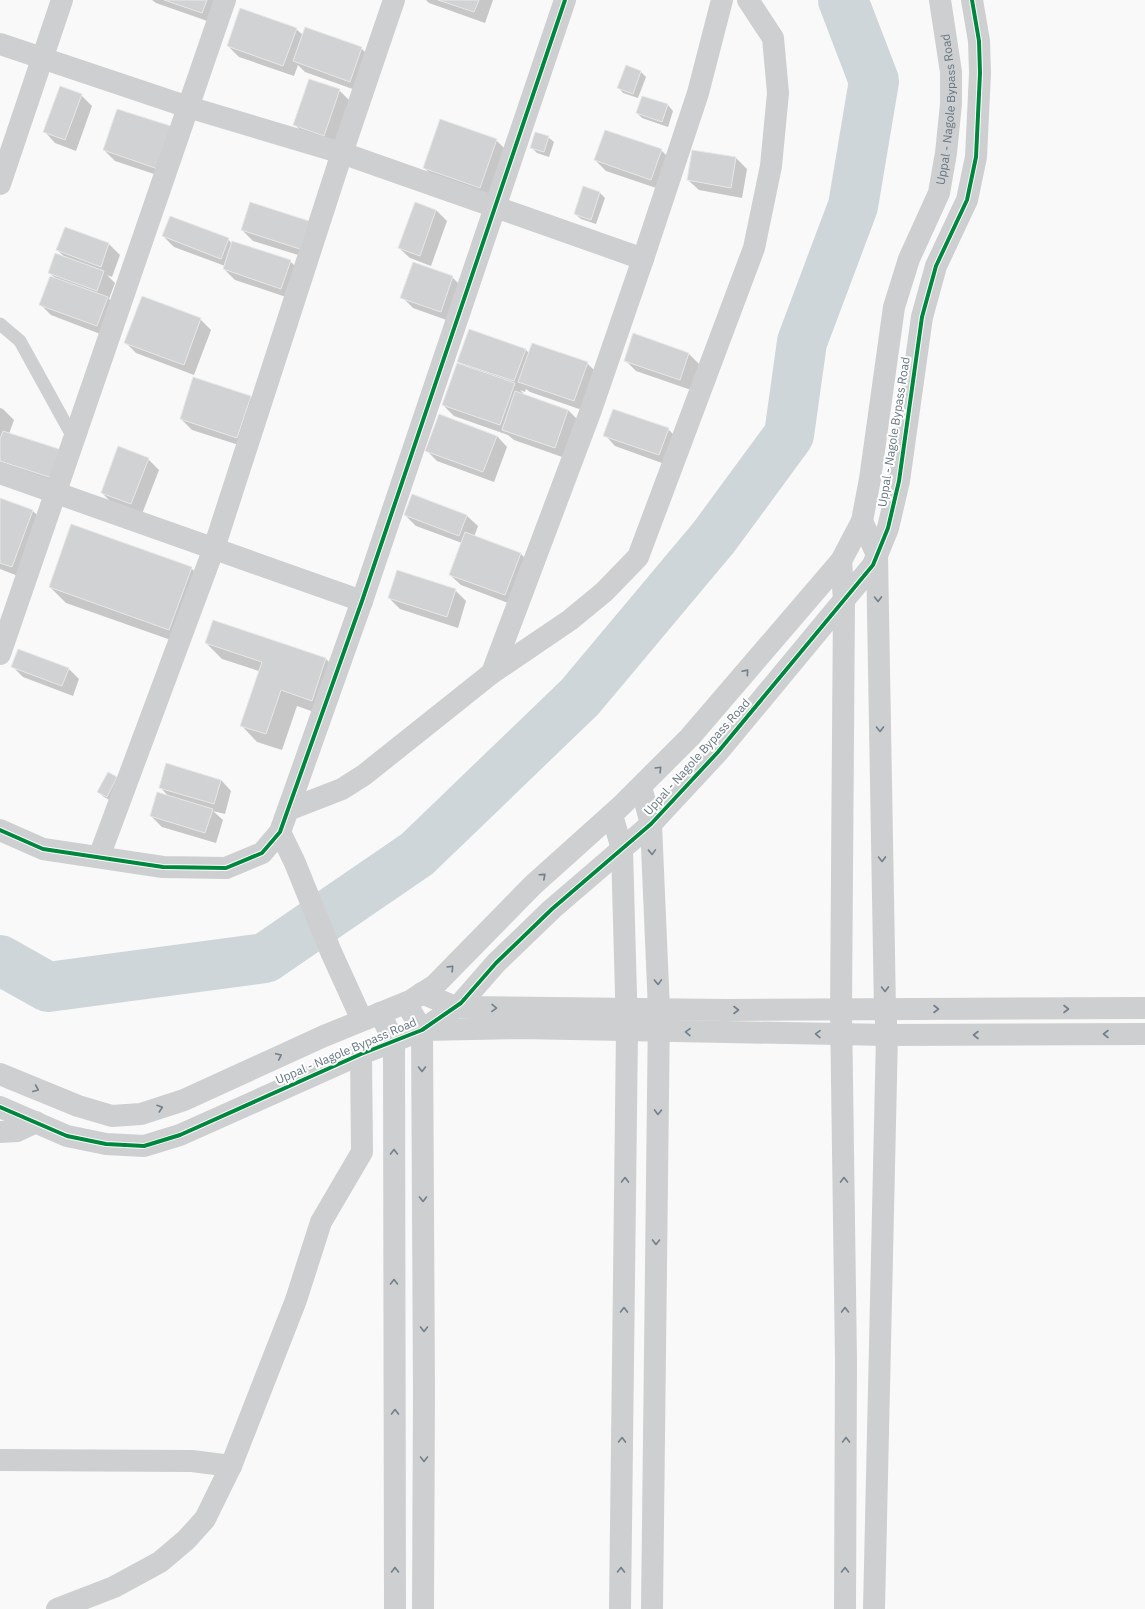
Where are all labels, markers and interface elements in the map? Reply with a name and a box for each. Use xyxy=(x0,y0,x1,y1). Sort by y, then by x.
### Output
street label: Uppal - Nagole Bypass Road xyxy=(933,33,958,186)
street label: Uppal - Nagole Bypass Road xyxy=(874,356,913,508)
one-way arrow xyxy=(874,596,882,602)
one-way arrow xyxy=(741,670,748,677)
street label: Uppal - Nagole Bypass Road xyxy=(640,695,753,818)
one-way arrow xyxy=(876,726,884,732)
one-way arrow xyxy=(654,766,662,774)
one-way arrow xyxy=(648,849,657,855)
one-way arrow xyxy=(878,856,886,862)
one-way arrow xyxy=(538,873,546,881)
one-way arrow xyxy=(446,965,454,973)
one-way arrow xyxy=(654,979,662,985)
one-way arrow xyxy=(880,986,889,992)
one-way arrow xyxy=(491,1004,497,1012)
one-way arrow xyxy=(933,1005,939,1013)
one-way arrow xyxy=(1063,1005,1069,1013)
one-way arrow xyxy=(733,1006,739,1014)
street label: Uppal - Nagole Bypass Road xyxy=(273,1014,419,1087)
one-way arrow xyxy=(685,1028,691,1036)
one-way arrow xyxy=(815,1030,821,1038)
one-way arrow xyxy=(1103,1030,1109,1038)
one-way arrow xyxy=(973,1031,979,1039)
one-way arrow xyxy=(275,1053,283,1061)
one-way arrow xyxy=(418,1066,426,1072)
one-way arrow xyxy=(32,1084,39,1092)
one-way arrow xyxy=(157,1104,164,1113)
one-way arrow xyxy=(654,1109,662,1115)
one-way arrow xyxy=(390,1149,398,1155)
one-way arrow xyxy=(621,1177,629,1183)
one-way arrow xyxy=(840,1177,848,1183)
one-way arrow xyxy=(419,1196,427,1202)
one-way arrow xyxy=(652,1239,660,1245)
one-way arrow xyxy=(390,1279,398,1285)
one-way arrow xyxy=(620,1307,628,1313)
one-way arrow xyxy=(841,1307,849,1313)
one-way arrow xyxy=(420,1326,428,1332)
one-way arrow xyxy=(391,1409,399,1415)
one-way arrow xyxy=(618,1437,626,1443)
one-way arrow xyxy=(842,1437,850,1443)
one-way arrow xyxy=(420,1456,428,1462)
one-way arrow xyxy=(391,1567,399,1573)
one-way arrow xyxy=(617,1567,625,1573)
one-way arrow xyxy=(841,1567,849,1573)

